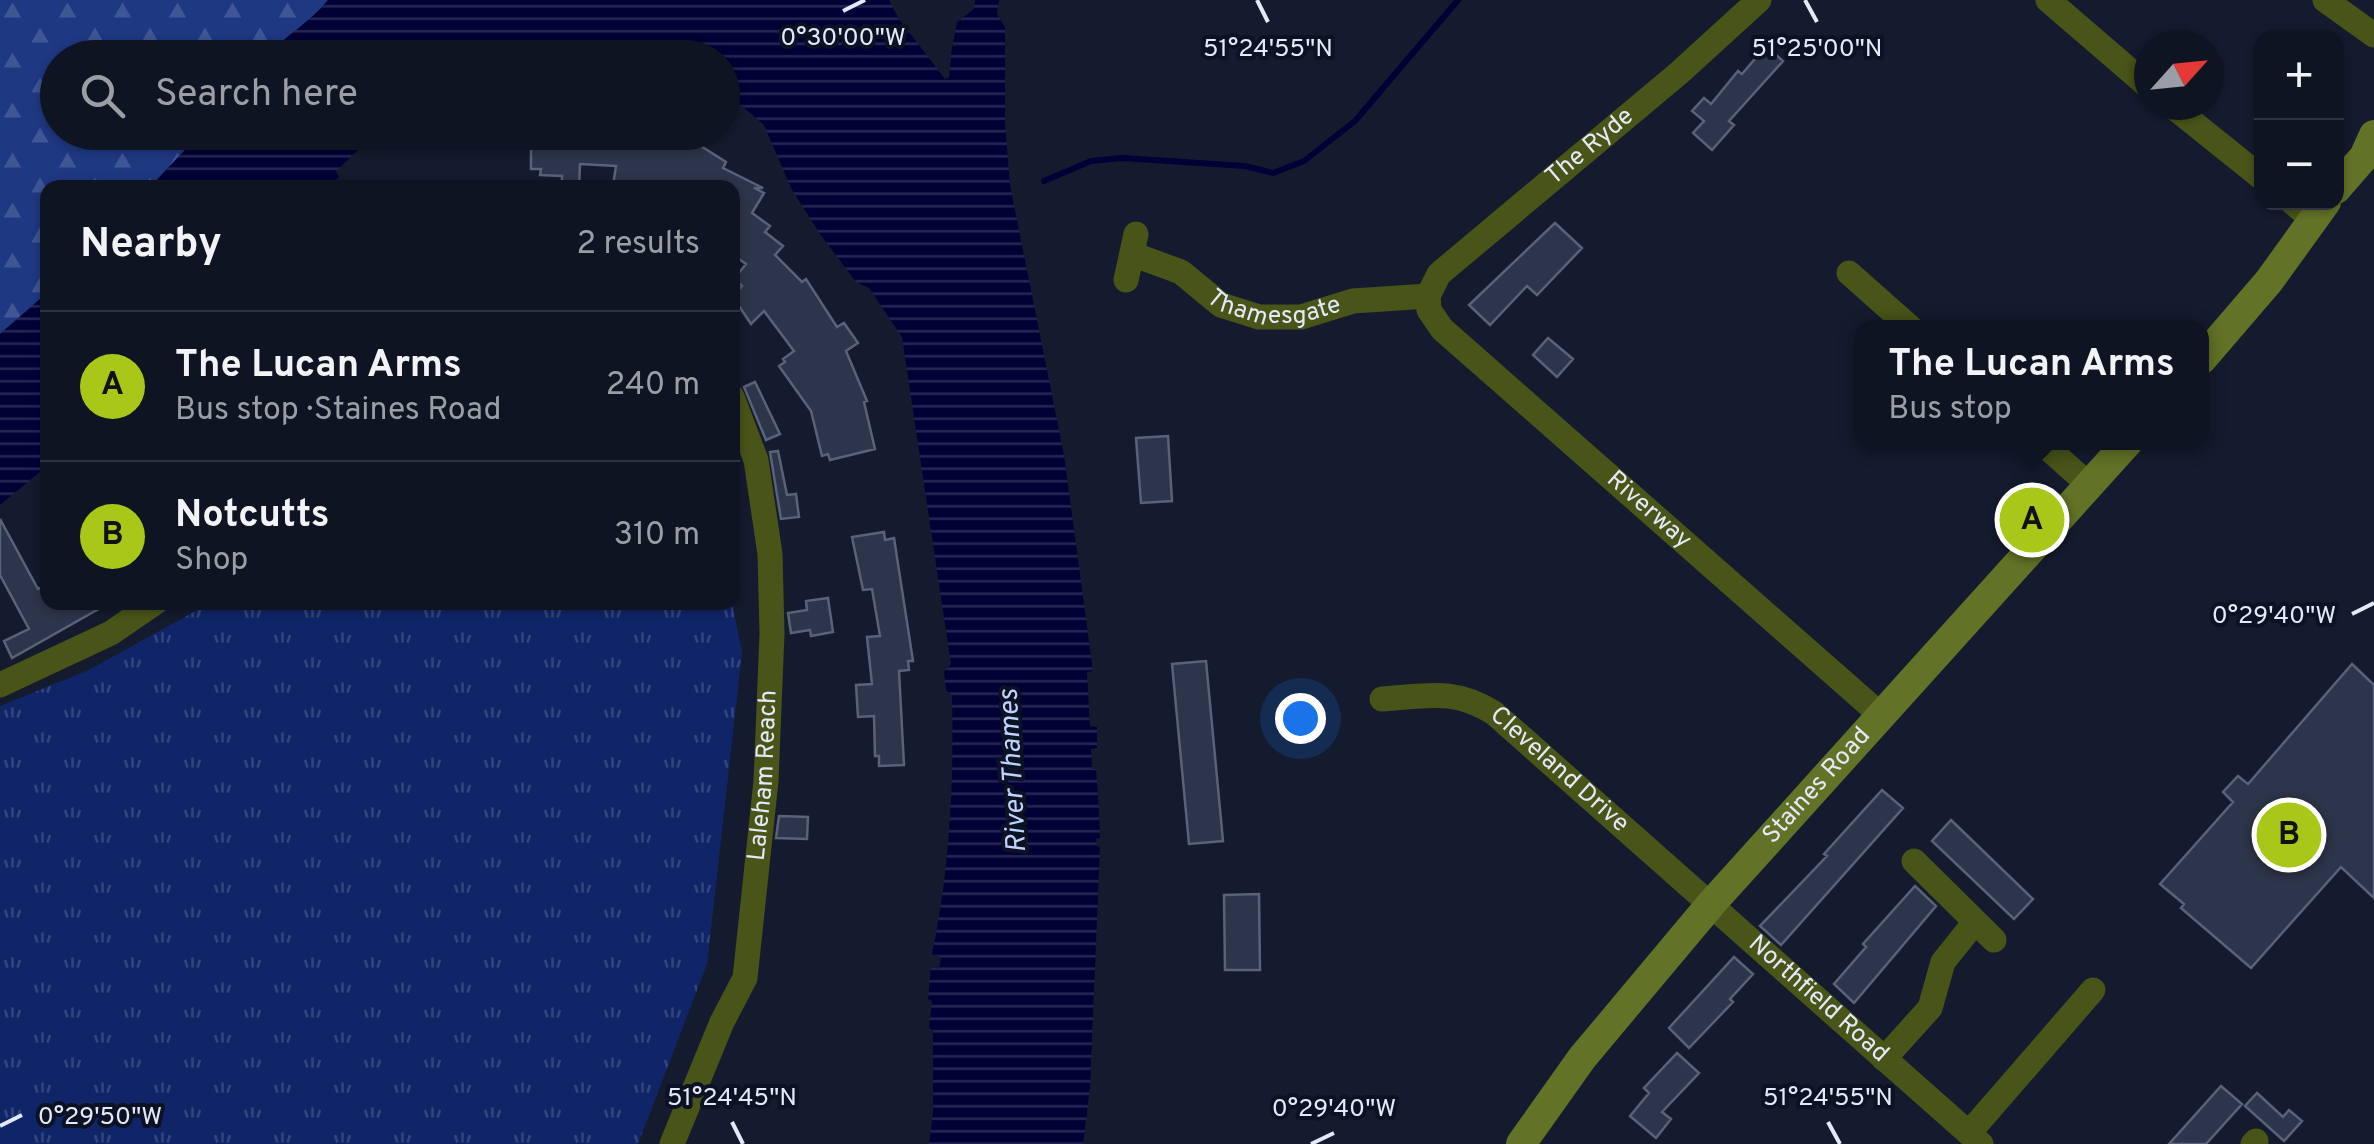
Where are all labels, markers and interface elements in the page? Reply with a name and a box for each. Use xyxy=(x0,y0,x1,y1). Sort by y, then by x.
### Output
text: 0°30'00"W xyxy=(780,23,906,55)
north arrow xyxy=(2134,30,2224,120)
map controls xyxy=(2254,30,2344,210)
button: + xyxy=(2254,30,2344,120)
text: 51°24'55"N xyxy=(1203,34,1333,66)
text: 51°25'00"N xyxy=(1752,34,1882,66)
search box xyxy=(40,40,740,150)
icon: search xyxy=(75,68,130,123)
text: Search here xyxy=(155,71,358,120)
street label: The Ryde xyxy=(1540,101,1641,193)
button: − xyxy=(2254,120,2344,210)
text: Nearby xyxy=(80,219,222,272)
text: 2 results xyxy=(576,225,700,265)
street label: Thamesgate xyxy=(1199,283,1345,335)
popup xyxy=(1854,320,2209,450)
text: The Lucan Arms xyxy=(1888,341,2175,390)
text: The Lucan Arms xyxy=(175,342,462,391)
text: A xyxy=(101,366,124,406)
text: 240 m xyxy=(606,366,700,406)
text: Bus stop xyxy=(1888,390,2012,430)
text: Bus stop · Staines Road xyxy=(175,391,501,431)
street label: Riverway xyxy=(1599,465,1698,557)
pin: A xyxy=(2000,482,2064,558)
text: Notcutts xyxy=(175,492,330,541)
text: B xyxy=(101,516,124,556)
text: 310 m xyxy=(614,516,700,556)
text: Shop xyxy=(175,541,248,581)
text: 0°29'40"W xyxy=(2212,601,2336,633)
water label: River Thames xyxy=(992,688,1036,854)
street label: Laleham Reach xyxy=(742,689,786,863)
your location xyxy=(1275,693,1326,744)
street label: Cleveland Drive xyxy=(1482,700,1635,840)
street label: Staines Road xyxy=(1756,721,1878,851)
pin: B xyxy=(2256,798,2322,872)
street label: Northfield Road xyxy=(1741,929,1895,1070)
text: 51°24'45"N xyxy=(667,1083,797,1115)
text: 51°24'55"N xyxy=(1763,1083,1893,1115)
text: 0°29'40"W xyxy=(1272,1094,1396,1126)
text: 0°29'50"W xyxy=(38,1102,162,1134)

